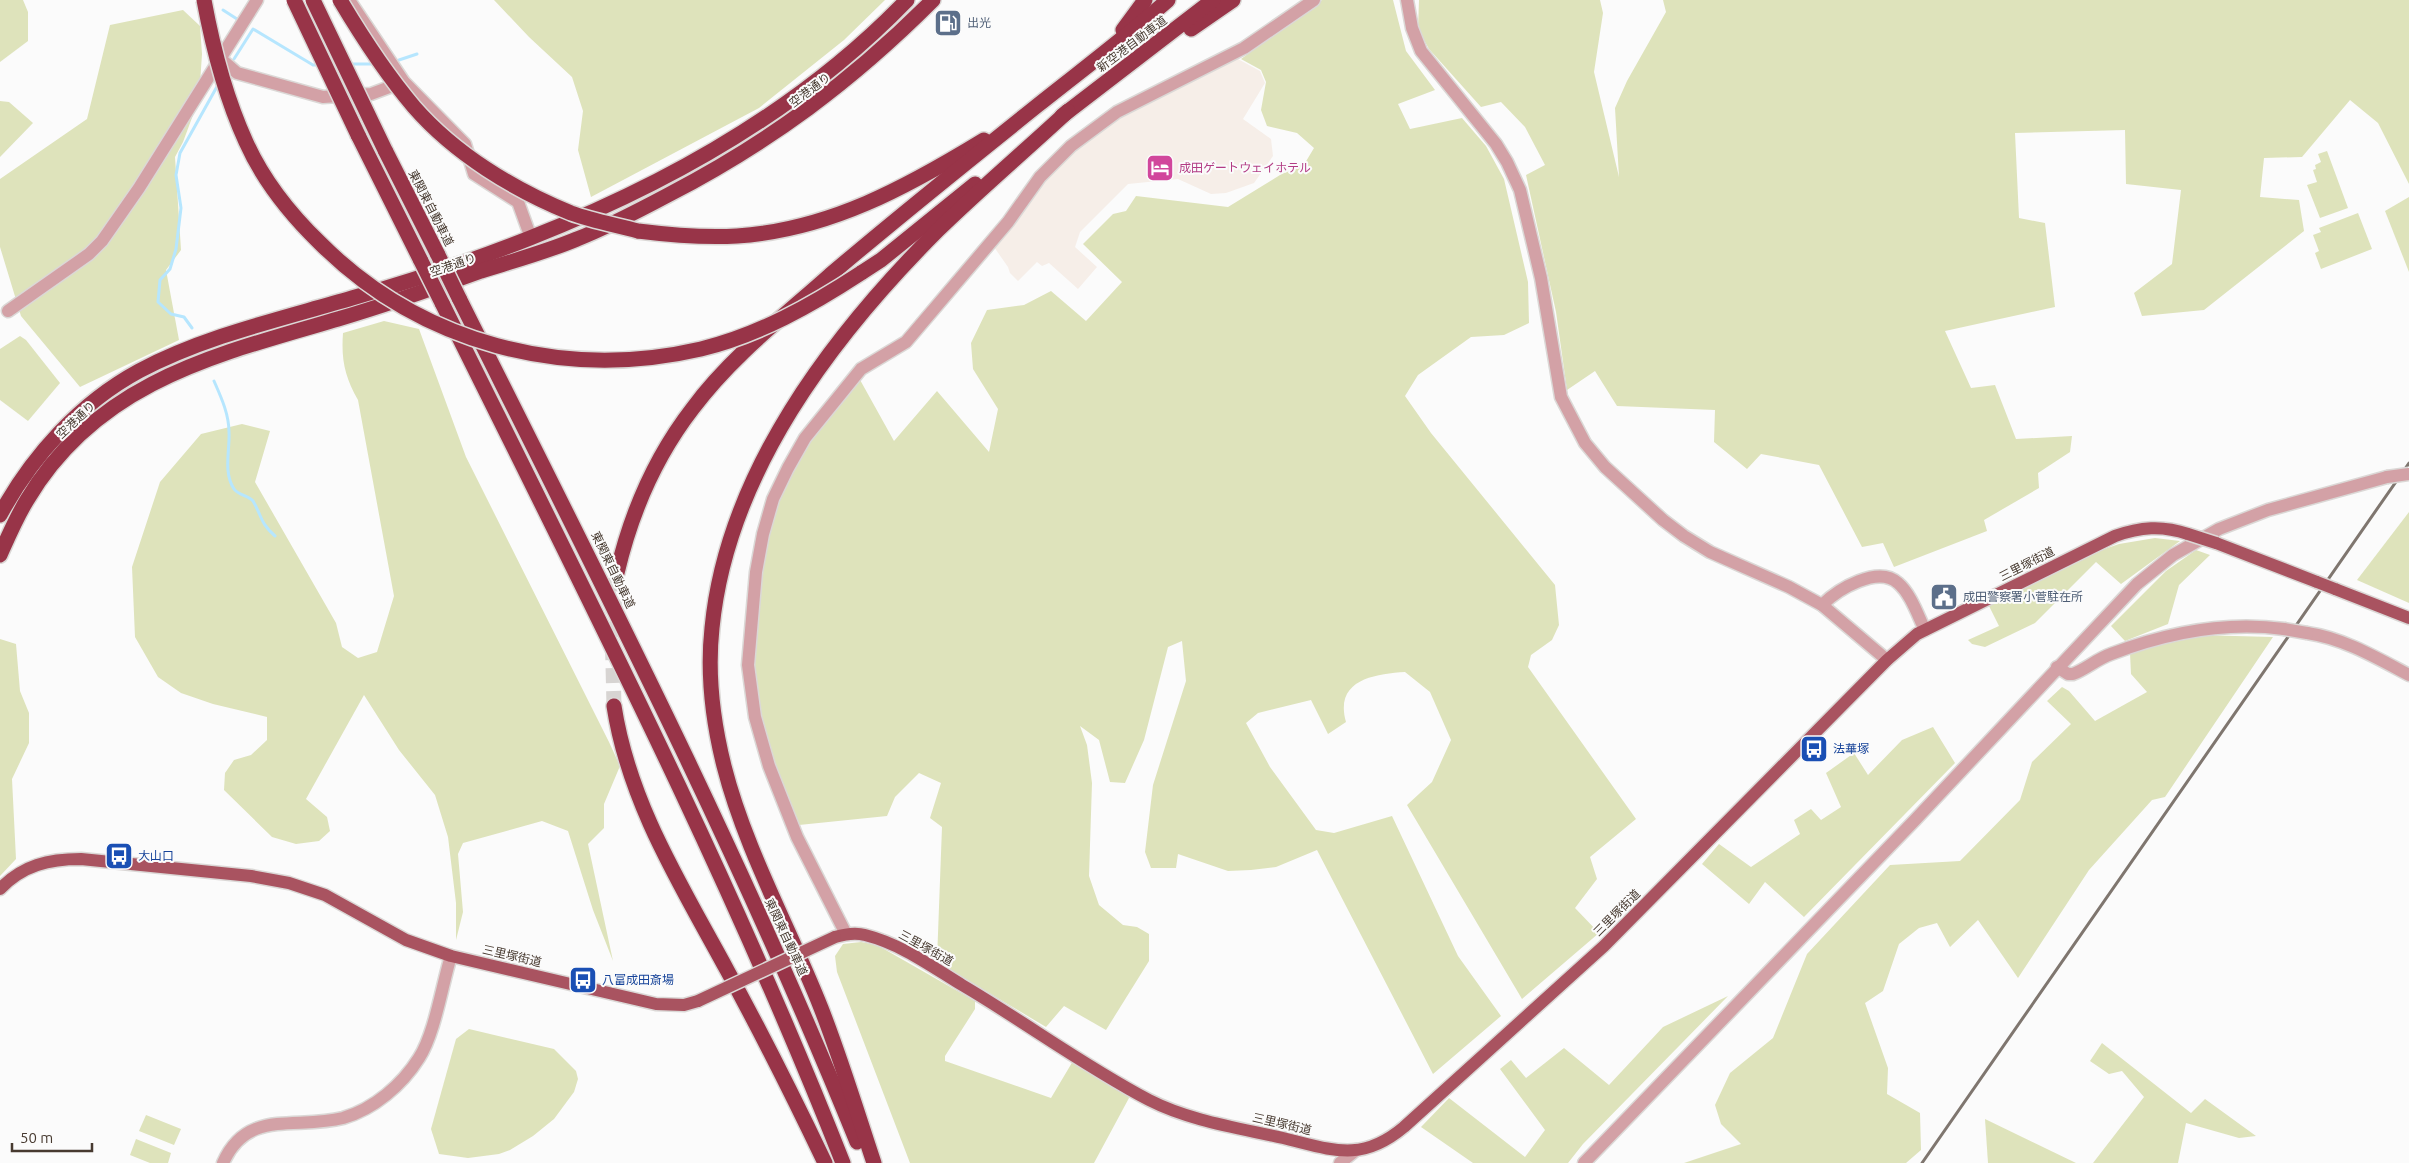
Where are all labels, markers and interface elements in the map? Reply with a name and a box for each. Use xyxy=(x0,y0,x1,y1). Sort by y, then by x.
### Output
fuel station icon: 出光 xyxy=(933,8,963,38)
street label: 新空港自動車道 xyxy=(1094,13,1169,74)
place label: 出光 xyxy=(967,16,991,29)
street label: 空港通り xyxy=(787,70,833,109)
hotel icon: 成田ゲートウェイホテル xyxy=(1145,153,1175,183)
place label: 成田ゲートウェイホテル xyxy=(1179,161,1311,174)
street label: 東関東自動車道 xyxy=(407,167,456,248)
street label: 空港通り xyxy=(428,251,478,278)
street label: 空港通り xyxy=(54,399,98,441)
street label: 東関東自動車道 xyxy=(589,529,638,610)
street label: 三里塚街道 xyxy=(1997,544,2056,583)
public building icon: 成田警察署小菅駐在所 xyxy=(1929,582,1959,612)
place label: 成田警察署小菅駐在所 xyxy=(1963,590,2083,603)
bus stop icon: 法華塚 xyxy=(1799,734,1829,764)
place label: 法華塚 xyxy=(1833,742,1869,755)
bus stop icon: 大山口 xyxy=(104,841,134,871)
place label: 大山口 xyxy=(138,849,174,862)
street label: 三里塚街道 xyxy=(1591,887,1642,938)
street label: 東関東自動車道 xyxy=(763,896,810,978)
street label: 三里塚街道 xyxy=(897,927,956,968)
street label: 三里塚街道 xyxy=(481,942,543,969)
bus stop icon: 八富成田斎場 xyxy=(568,965,598,995)
place label: 八富成田斎場 xyxy=(602,973,674,986)
street label: 三里塚街道 xyxy=(1251,1110,1313,1137)
scale bar xyxy=(12,1120,92,1152)
text: 50 m xyxy=(20,1129,53,1146)

